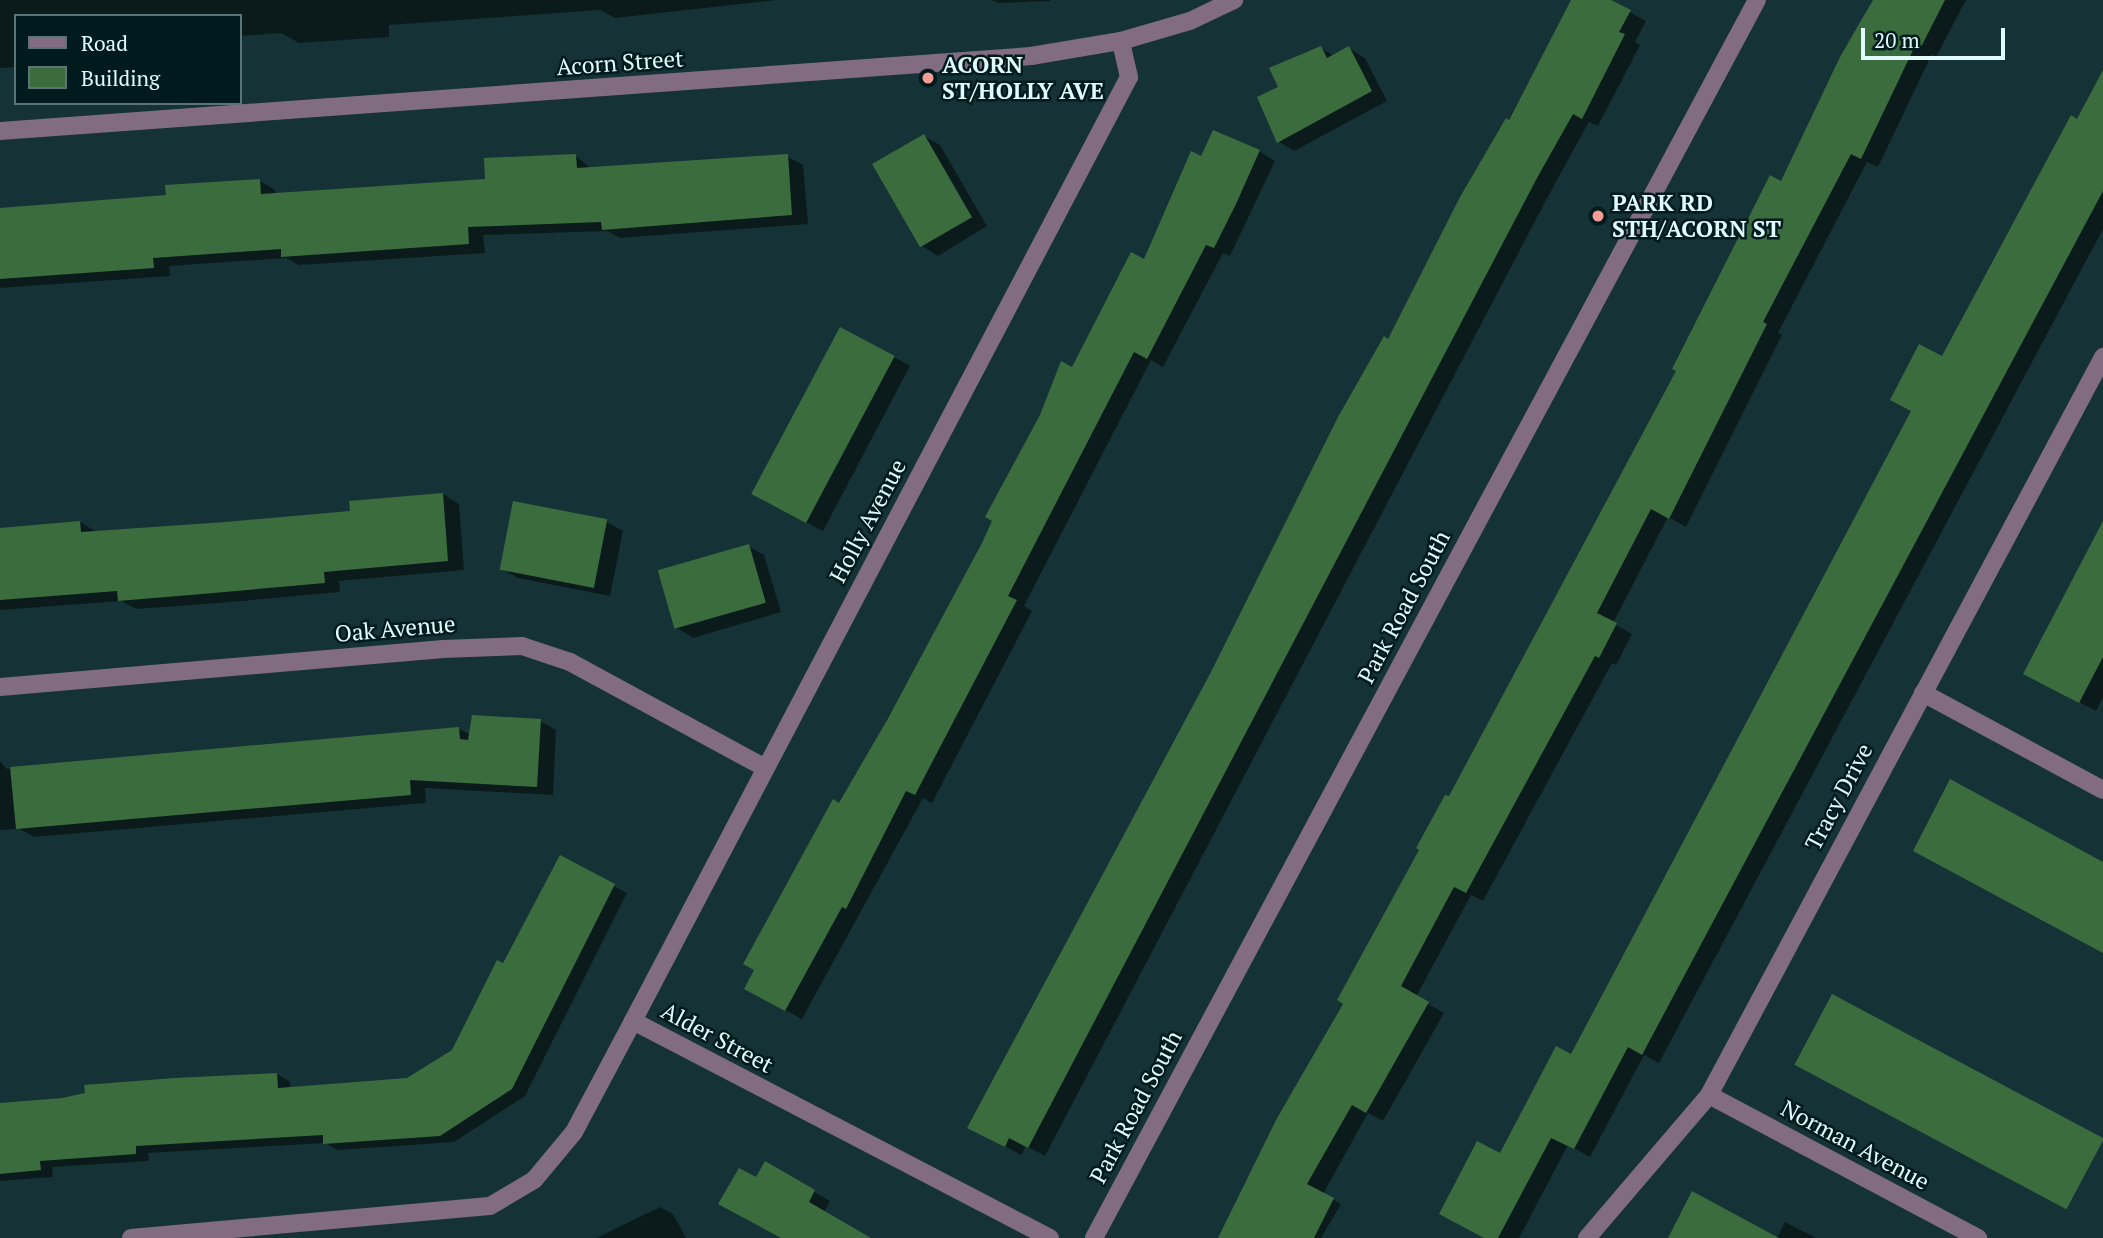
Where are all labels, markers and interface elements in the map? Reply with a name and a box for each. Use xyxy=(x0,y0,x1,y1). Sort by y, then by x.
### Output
legend xyxy=(14,14,242,105)
scale bar xyxy=(1865,14,2008,58)
text: 20 m xyxy=(1874,26,1920,54)
text: Road xyxy=(81,29,128,57)
street label: Acorn Street xyxy=(556,45,684,81)
place label: ACORN ST/HOLLY AVE xyxy=(942,51,1104,105)
text: Building xyxy=(81,64,160,92)
marker: ACORN ST/HOLLY AVE xyxy=(920,70,936,86)
place label: PARK RD STH/ACORN ST xyxy=(1612,189,1781,243)
marker: PARK RD STH/ACORN ST xyxy=(1590,208,1606,224)
street label: Holly Avenue xyxy=(824,455,912,587)
street label: Park Road South xyxy=(1352,526,1456,688)
street label: Oak Avenue xyxy=(333,610,457,648)
street label: Tracy Drive xyxy=(1799,739,1879,855)
street label: Alder Street xyxy=(656,997,778,1079)
street label: Park Road South xyxy=(1084,1026,1188,1188)
street label: Norman Avenue xyxy=(1776,1094,1934,1196)

